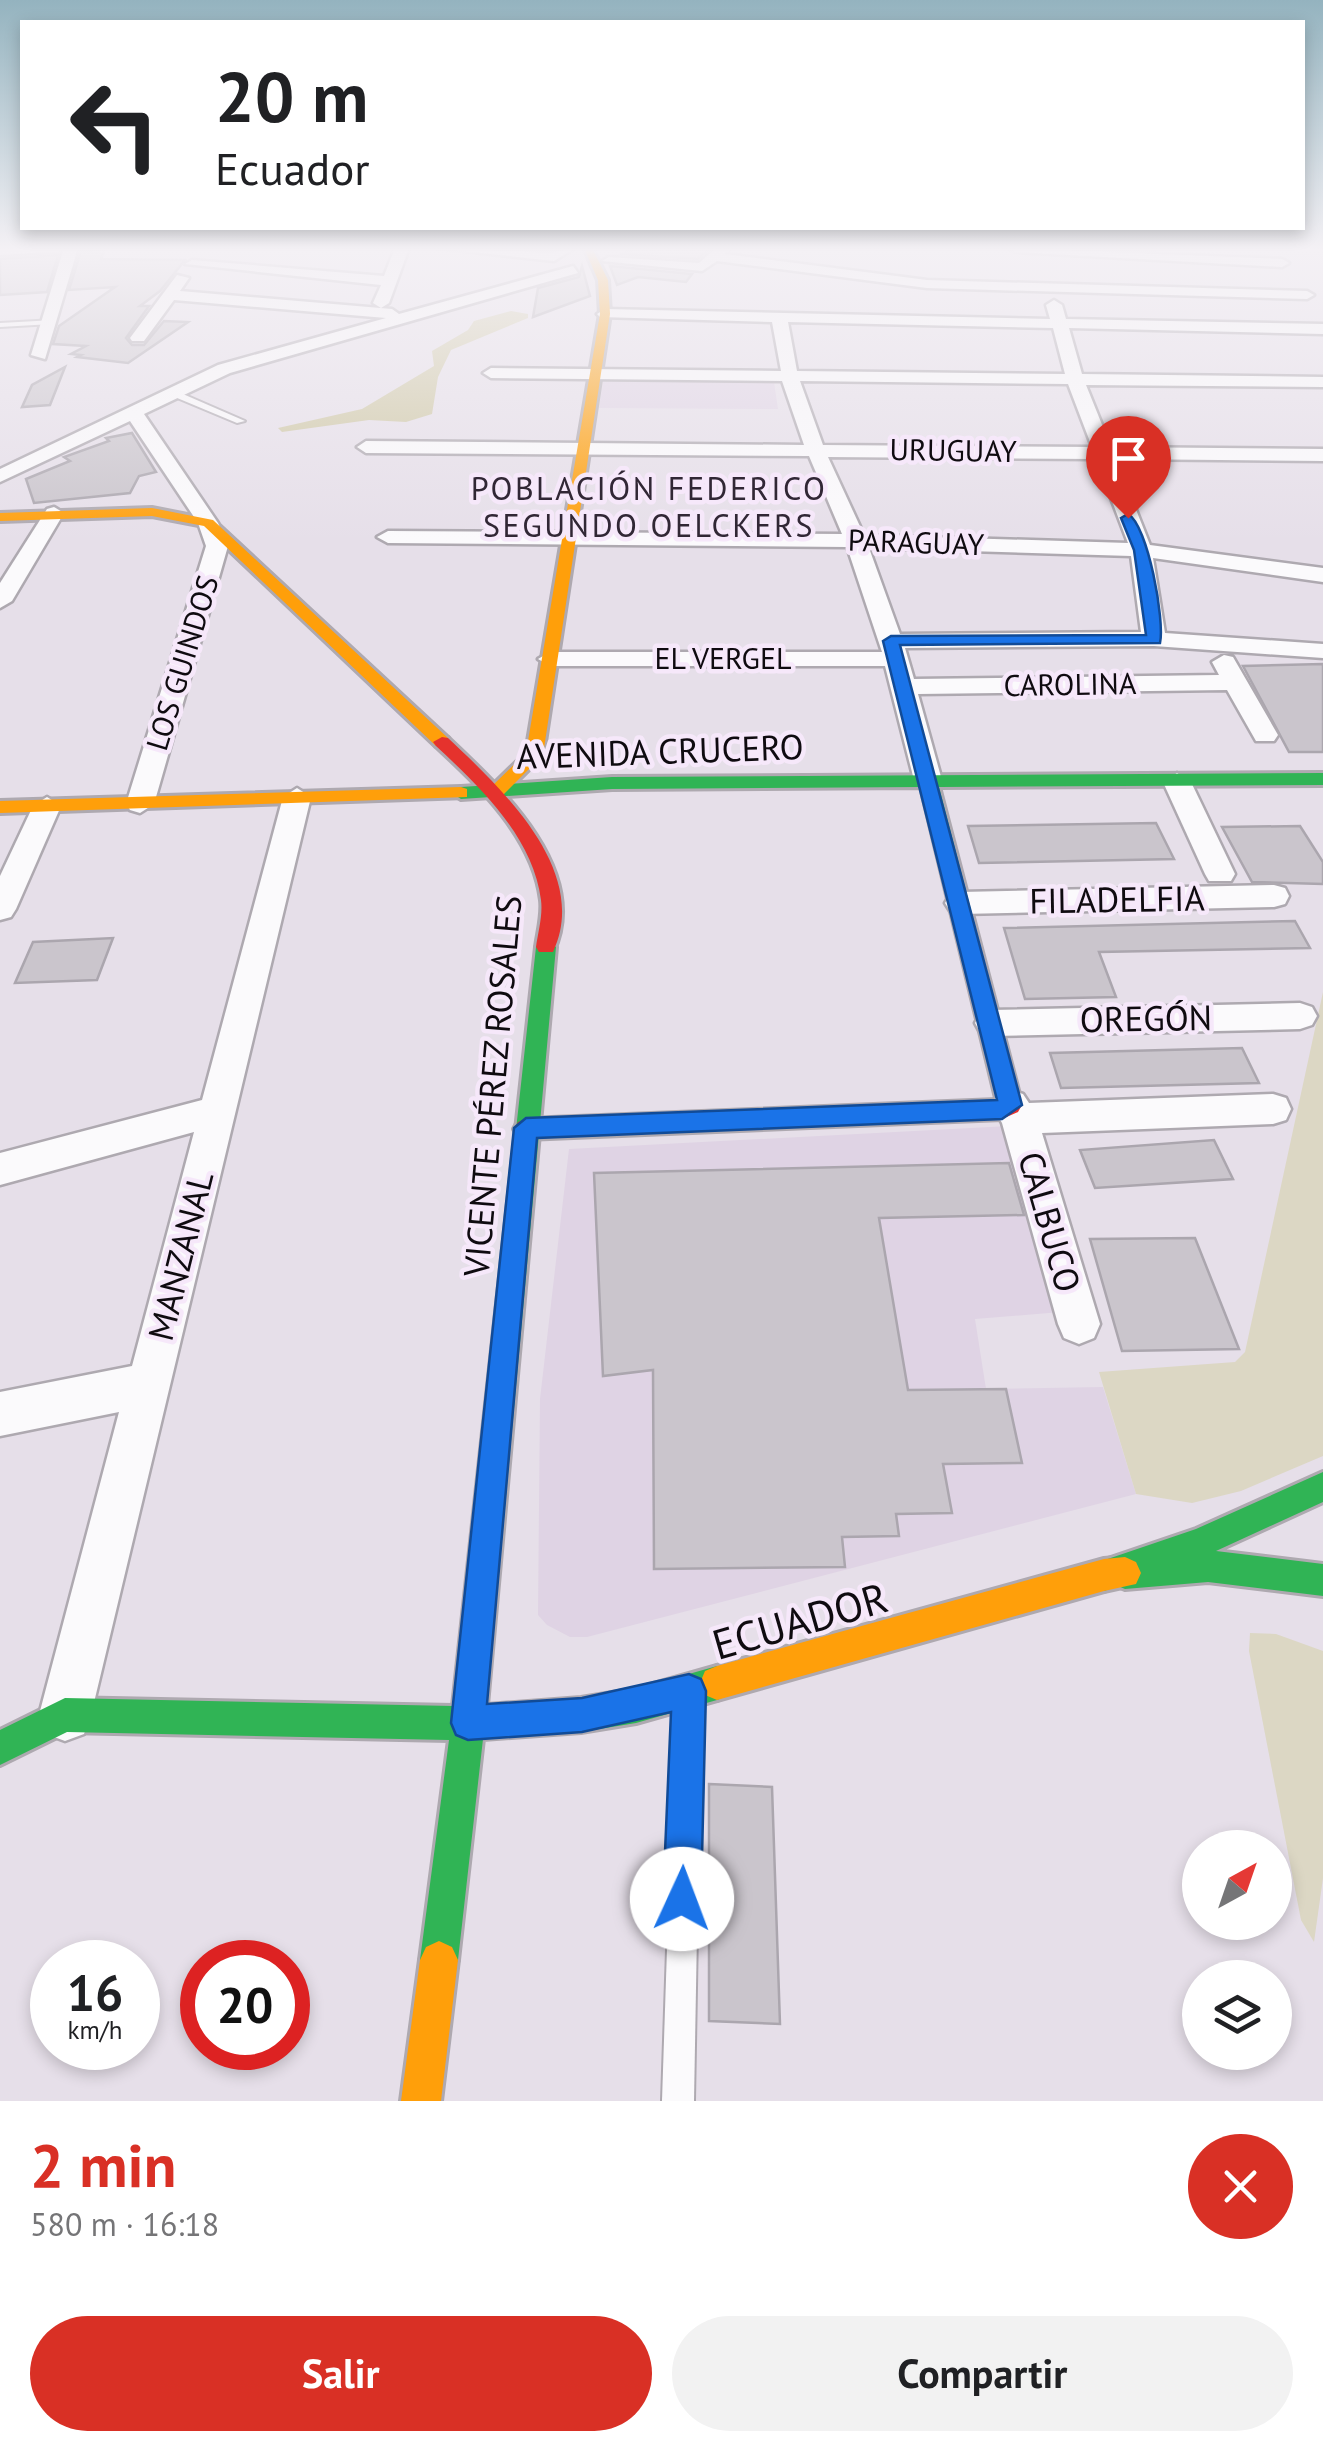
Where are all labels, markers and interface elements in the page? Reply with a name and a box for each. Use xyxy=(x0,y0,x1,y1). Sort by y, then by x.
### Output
text: 20 m xyxy=(215,51,368,141)
icon: left xyxy=(50,60,180,190)
text: Ecuador xyxy=(215,139,370,197)
pin xyxy=(1086,416,1171,519)
street label: URUGUAY xyxy=(889,429,1017,470)
icon: arrive xyxy=(1101,431,1156,486)
district label: POBLACIÓN FEDERICO SEGUNDO OELCKERS xyxy=(471,467,827,546)
street label: PARAGUAY xyxy=(847,520,985,563)
street label: LOS GUINDOS xyxy=(136,570,227,755)
street label: EL VERGEL xyxy=(654,638,792,677)
street label: CAROLINA xyxy=(1003,663,1137,704)
street label: AVENIDA CRUCERO xyxy=(516,723,804,779)
street label: FILADELFIA xyxy=(1029,874,1206,924)
street label: VICENTE PÉREZ ROSALES xyxy=(452,893,532,1279)
street label: OREGÓN xyxy=(1079,994,1213,1042)
street label: CALBUCO xyxy=(1008,1146,1092,1297)
street label: MANZANAL xyxy=(137,1166,223,1345)
street label: ECUADOR xyxy=(706,1569,894,1672)
north arrow xyxy=(1182,1830,1292,1940)
map controls xyxy=(1182,1830,1292,2070)
position arrow xyxy=(630,1847,734,1951)
speed limit sign: 20 xyxy=(180,1940,310,2070)
text: 16 xyxy=(67,1960,123,2025)
button: layers xyxy=(1182,1960,1292,2070)
text: km/h xyxy=(68,2014,122,2046)
text: 2 min xyxy=(30,2126,176,2204)
button: close xyxy=(1188,2134,1293,2239)
text: 580 m · 16:18 xyxy=(30,2203,219,2245)
button: Salir xyxy=(30,2316,652,2431)
button: Compartir xyxy=(672,2316,1293,2431)

